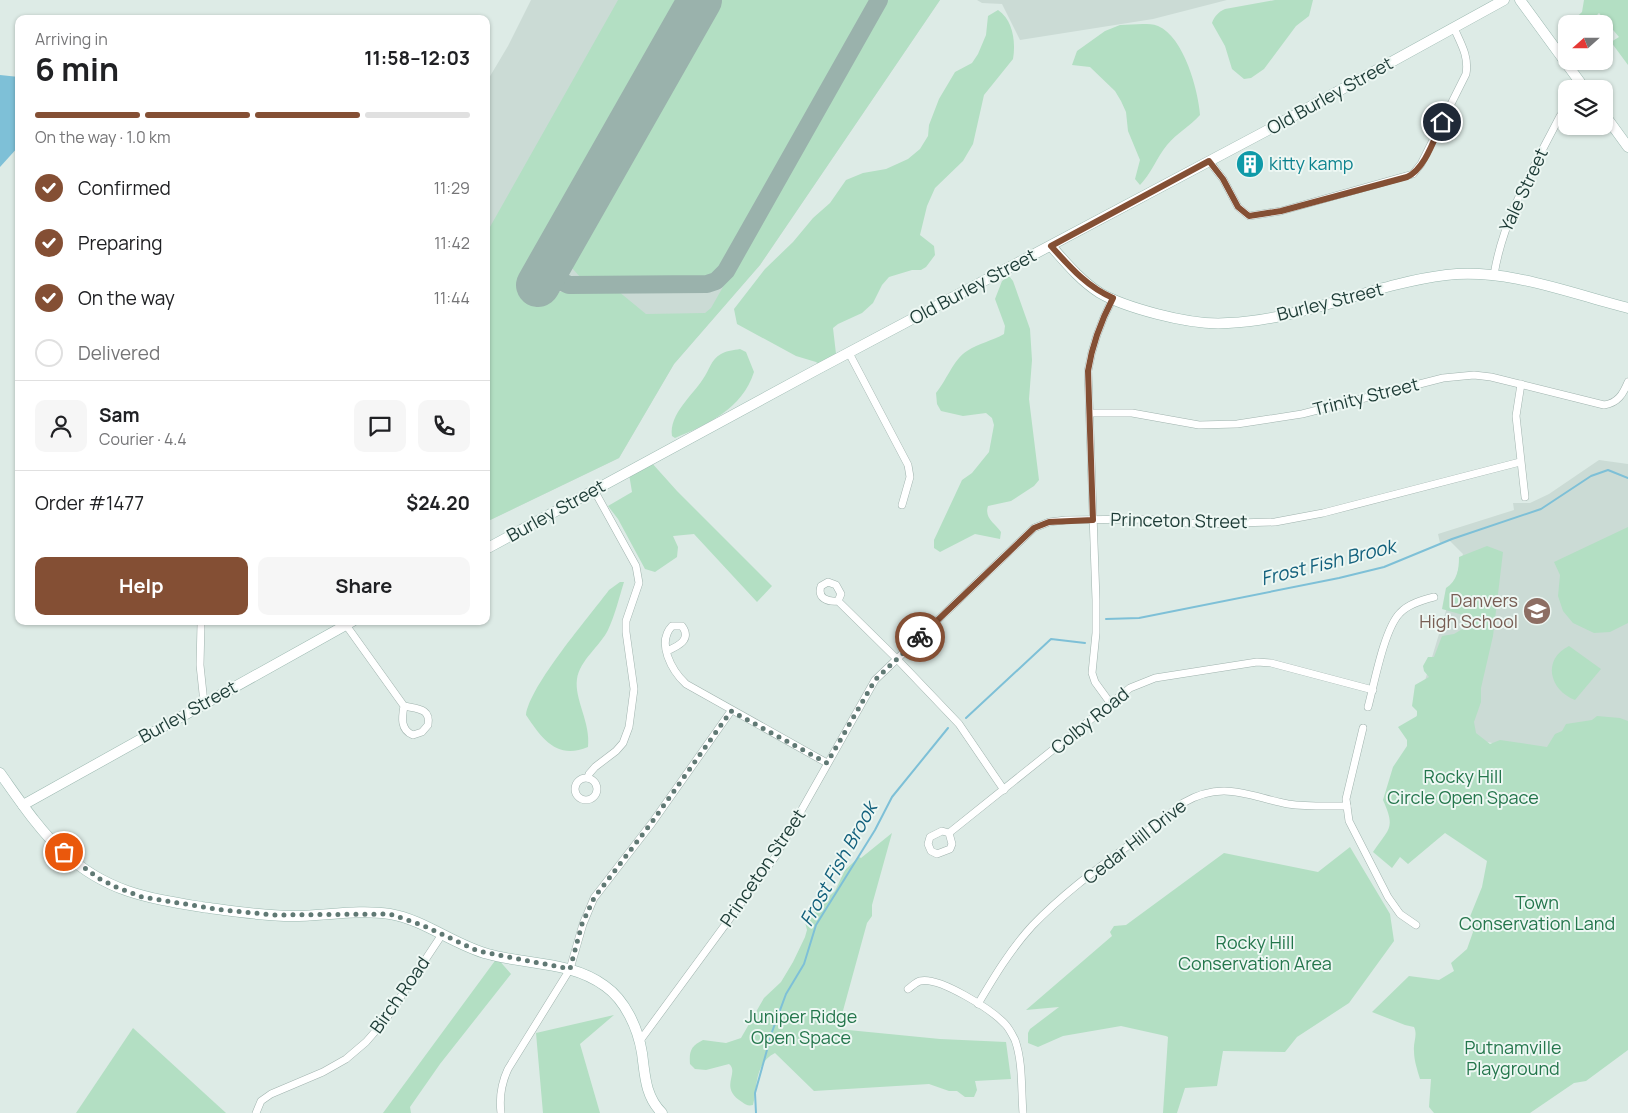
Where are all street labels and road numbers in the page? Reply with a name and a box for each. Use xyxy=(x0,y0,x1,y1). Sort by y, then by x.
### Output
street label: Old Burley Street xyxy=(1262,51,1397,140)
street label: Yale Street xyxy=(1493,144,1553,235)
street label: Old Burley Street xyxy=(905,243,1040,330)
street label: Burley Street xyxy=(1274,276,1385,326)
street label: Trinity Street xyxy=(1310,371,1421,421)
street label: Burley Street xyxy=(502,473,609,547)
street label: Princeton Street xyxy=(1110,507,1248,533)
street label: Burley Street xyxy=(134,674,241,748)
street label: Colby Road xyxy=(1045,681,1133,759)
street label: Cedar Hill Drive xyxy=(1078,793,1191,889)
street label: Princeton Street xyxy=(714,804,810,931)
street label: Birch Road xyxy=(364,951,434,1038)

